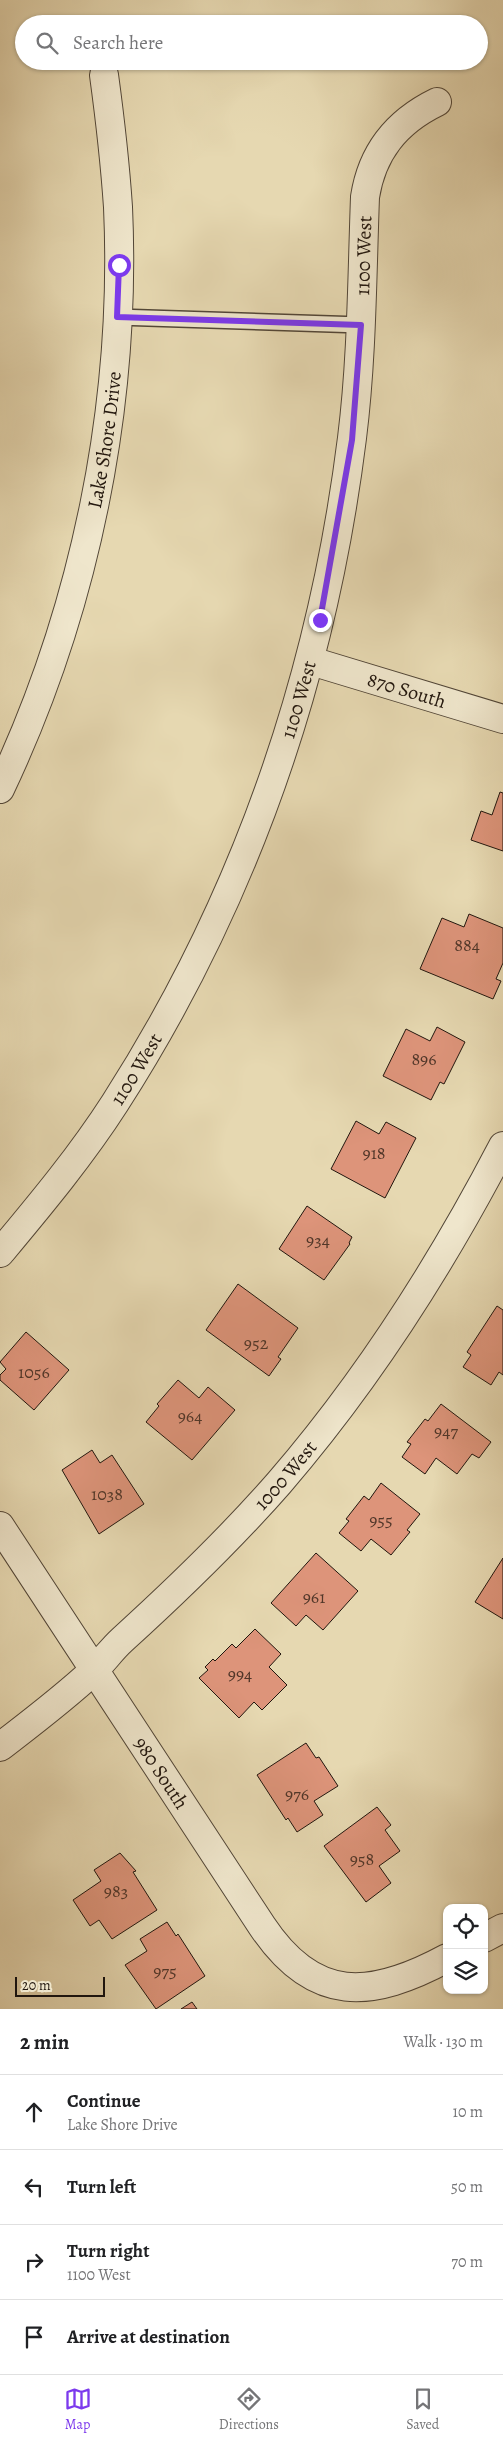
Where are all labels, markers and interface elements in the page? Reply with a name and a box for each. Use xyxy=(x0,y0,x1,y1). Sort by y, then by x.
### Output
search box xyxy=(15,15,488,70)
icon: search xyxy=(33,29,61,57)
text: Search here xyxy=(73,30,163,56)
street label: 1100 West xyxy=(348,215,378,296)
route start xyxy=(108,254,131,277)
street label: Lake Shore Drive xyxy=(80,370,127,511)
route end xyxy=(309,609,332,632)
street label: 1100 West xyxy=(274,657,322,742)
street label: 870 South xyxy=(364,665,450,715)
house number: 884 xyxy=(454,933,480,957)
street label: 1100 West xyxy=(104,1028,168,1110)
house number: 896 xyxy=(411,1047,437,1071)
house number: 918 xyxy=(362,1141,386,1165)
house number: 934 xyxy=(306,1228,330,1252)
house number: 952 xyxy=(244,1331,269,1355)
house number: 1056 xyxy=(18,1360,50,1384)
house number: 964 xyxy=(178,1404,202,1428)
house number: 947 xyxy=(434,1419,458,1443)
street label: 1000 West xyxy=(248,1434,323,1516)
house number: 1038 xyxy=(91,1482,123,1506)
house number: 955 xyxy=(369,1508,393,1532)
house number: 961 xyxy=(303,1585,325,1609)
house number: 994 xyxy=(228,1662,252,1686)
street label: 980 South xyxy=(128,1731,195,1815)
house number: 976 xyxy=(285,1782,309,1806)
house number: 958 xyxy=(350,1847,374,1871)
house number: 983 xyxy=(104,1879,128,1903)
map controls xyxy=(443,1904,488,1994)
button: locate xyxy=(443,1904,488,1949)
button: layers xyxy=(443,1949,488,1994)
house number: 975 xyxy=(153,1959,177,1983)
scale bar xyxy=(15,1974,105,1997)
text: 20 m xyxy=(22,1976,51,1995)
text: 2 min xyxy=(20,2028,69,2056)
text: Walk · 130 m xyxy=(403,2031,483,2053)
text: Continue xyxy=(67,2088,141,2114)
icon: ahead xyxy=(20,2098,48,2126)
text: 10 m xyxy=(453,2101,483,2123)
text: Lake Shore Drive xyxy=(67,2114,178,2136)
icon: left xyxy=(20,2173,48,2201)
text: Turn left xyxy=(67,2174,136,2200)
text: 50 m xyxy=(451,2176,483,2198)
text: Turn right xyxy=(67,2238,149,2264)
icon: right xyxy=(20,2248,48,2276)
text: 70 m xyxy=(451,2251,483,2273)
text: 1100 West xyxy=(67,2264,131,2286)
icon: arrive xyxy=(20,2323,48,2351)
text: Arrive at destination xyxy=(67,2324,230,2350)
tab: Map xyxy=(64,2385,92,2434)
tab: Directions xyxy=(219,2385,279,2434)
tab: Saved xyxy=(406,2385,439,2434)

